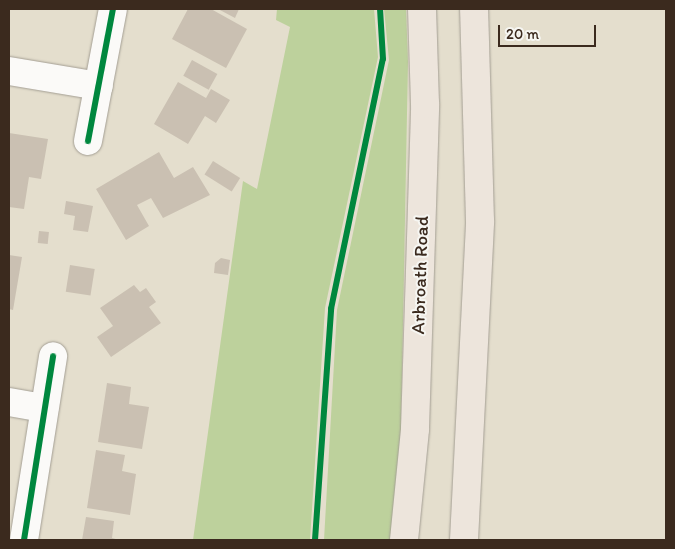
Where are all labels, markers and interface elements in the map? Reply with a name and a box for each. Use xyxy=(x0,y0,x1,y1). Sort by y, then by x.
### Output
scale bar xyxy=(500,15,598,47)
text: 20 m xyxy=(506,25,539,43)
street label: Arbroath Road xyxy=(407,216,433,334)

